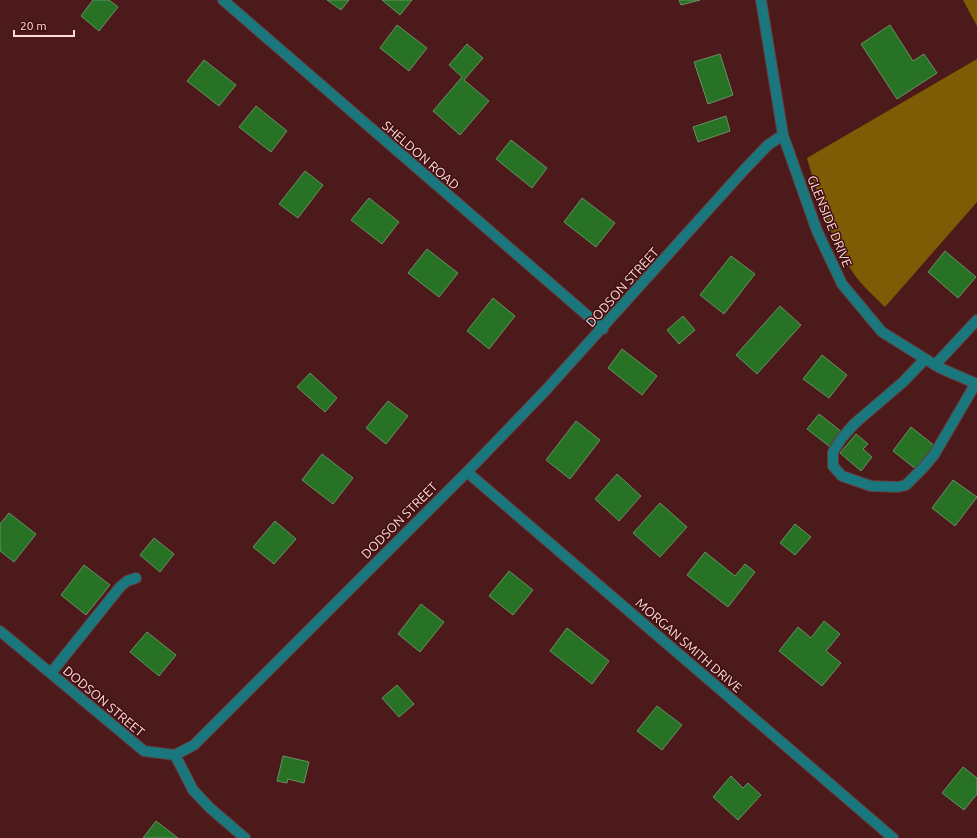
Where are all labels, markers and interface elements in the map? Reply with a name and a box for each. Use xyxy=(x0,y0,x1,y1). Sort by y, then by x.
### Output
scale bar xyxy=(14,12,74,38)
text: 20 m xyxy=(20,19,47,32)
street label: SHELDON ROAD xyxy=(380,118,462,192)
street label: GLENSIDE DRIVE xyxy=(805,173,855,269)
street label: DODSON STREET xyxy=(583,245,661,329)
street label: DODSON STREET xyxy=(358,479,440,561)
street label: MORGAN SMITH DRIVE xyxy=(633,595,745,695)
street label: DODSON STREET xyxy=(61,663,147,739)

